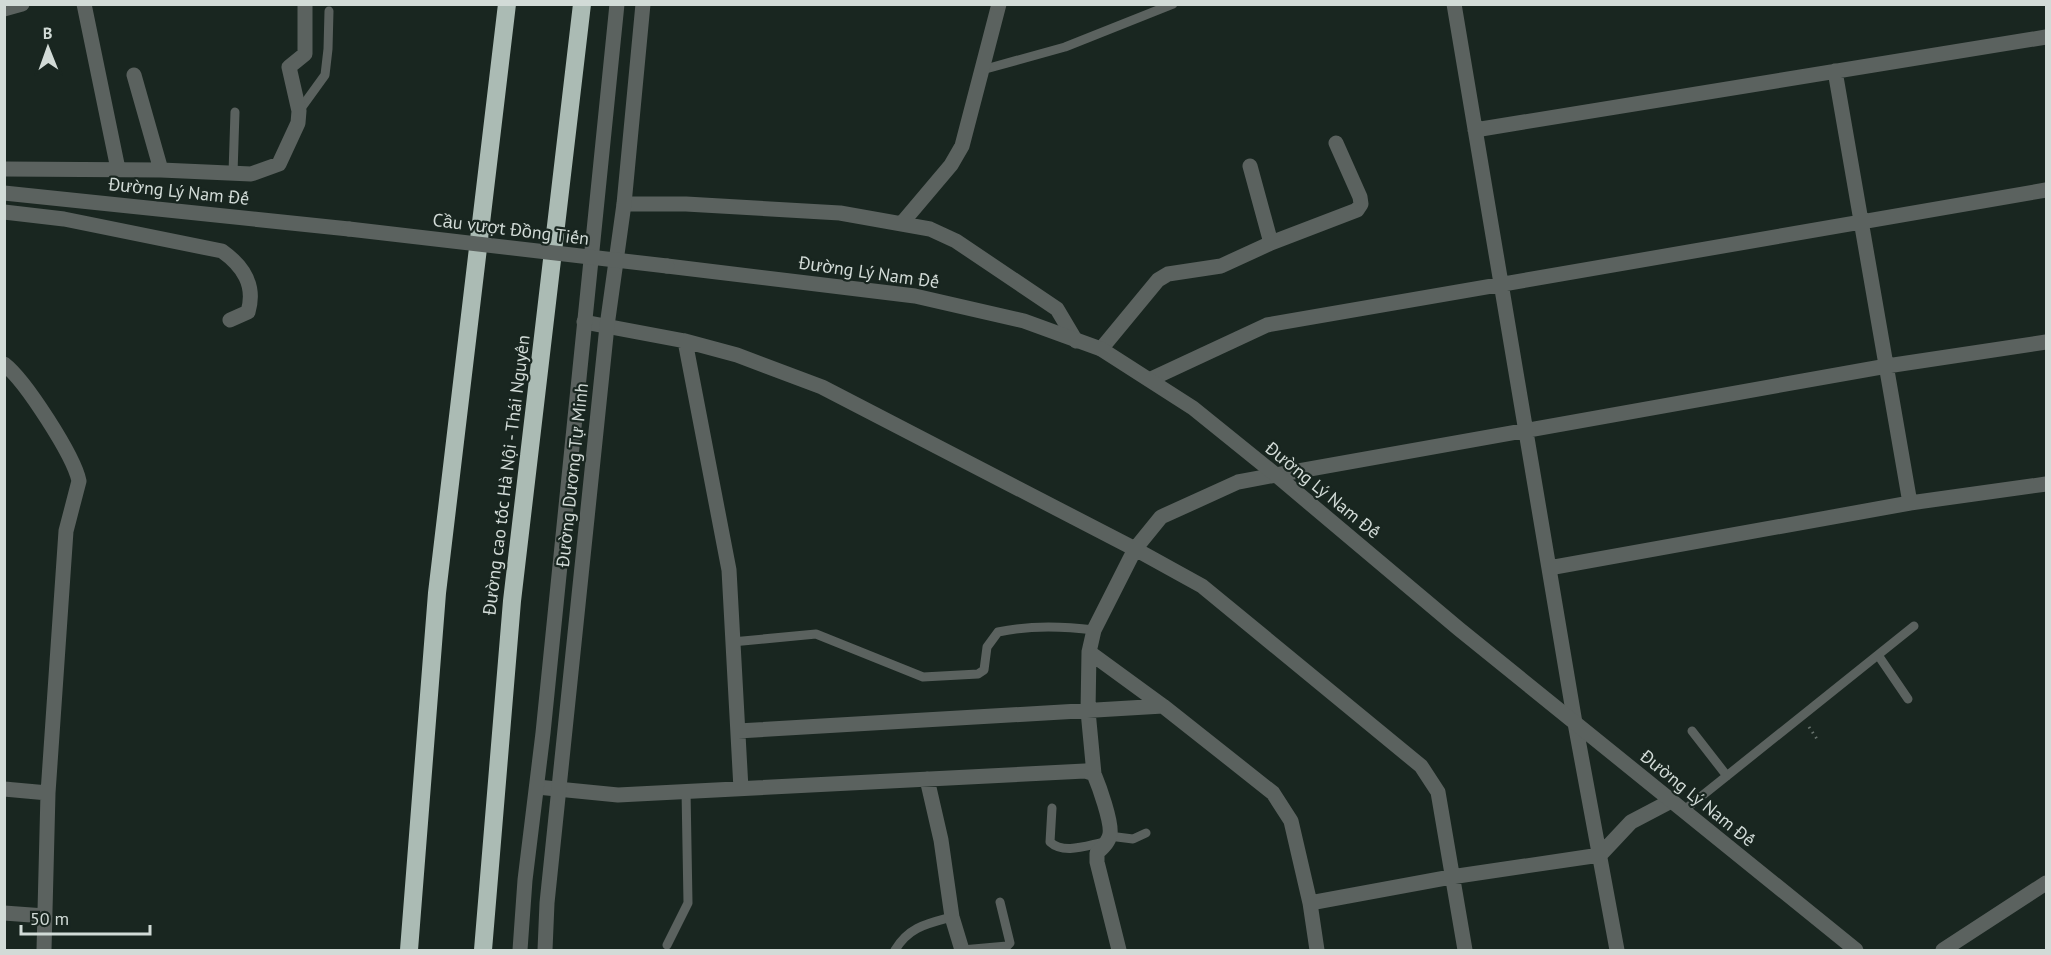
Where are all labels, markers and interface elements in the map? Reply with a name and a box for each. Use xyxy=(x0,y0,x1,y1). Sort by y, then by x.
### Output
north arrow xyxy=(18,18,78,78)
text: B xyxy=(43,23,53,43)
street label: Đường Lý Nam Đế xyxy=(106,172,251,210)
street label: Cầu vượt Đồng Tiến xyxy=(431,208,591,250)
street label: Đường Lý Nam Đế xyxy=(796,251,941,293)
street label: Đường cao tốc Hà Nội - Thái Nguyên xyxy=(477,334,535,617)
street label: Đường Dương Tự Minh xyxy=(551,382,593,569)
street label: Đường Lý Nam Đế xyxy=(1260,436,1385,543)
street label: Đường Lý Nam Đế xyxy=(1635,744,1760,851)
scale bar xyxy=(21,898,150,936)
text: 50 m xyxy=(30,907,69,930)

